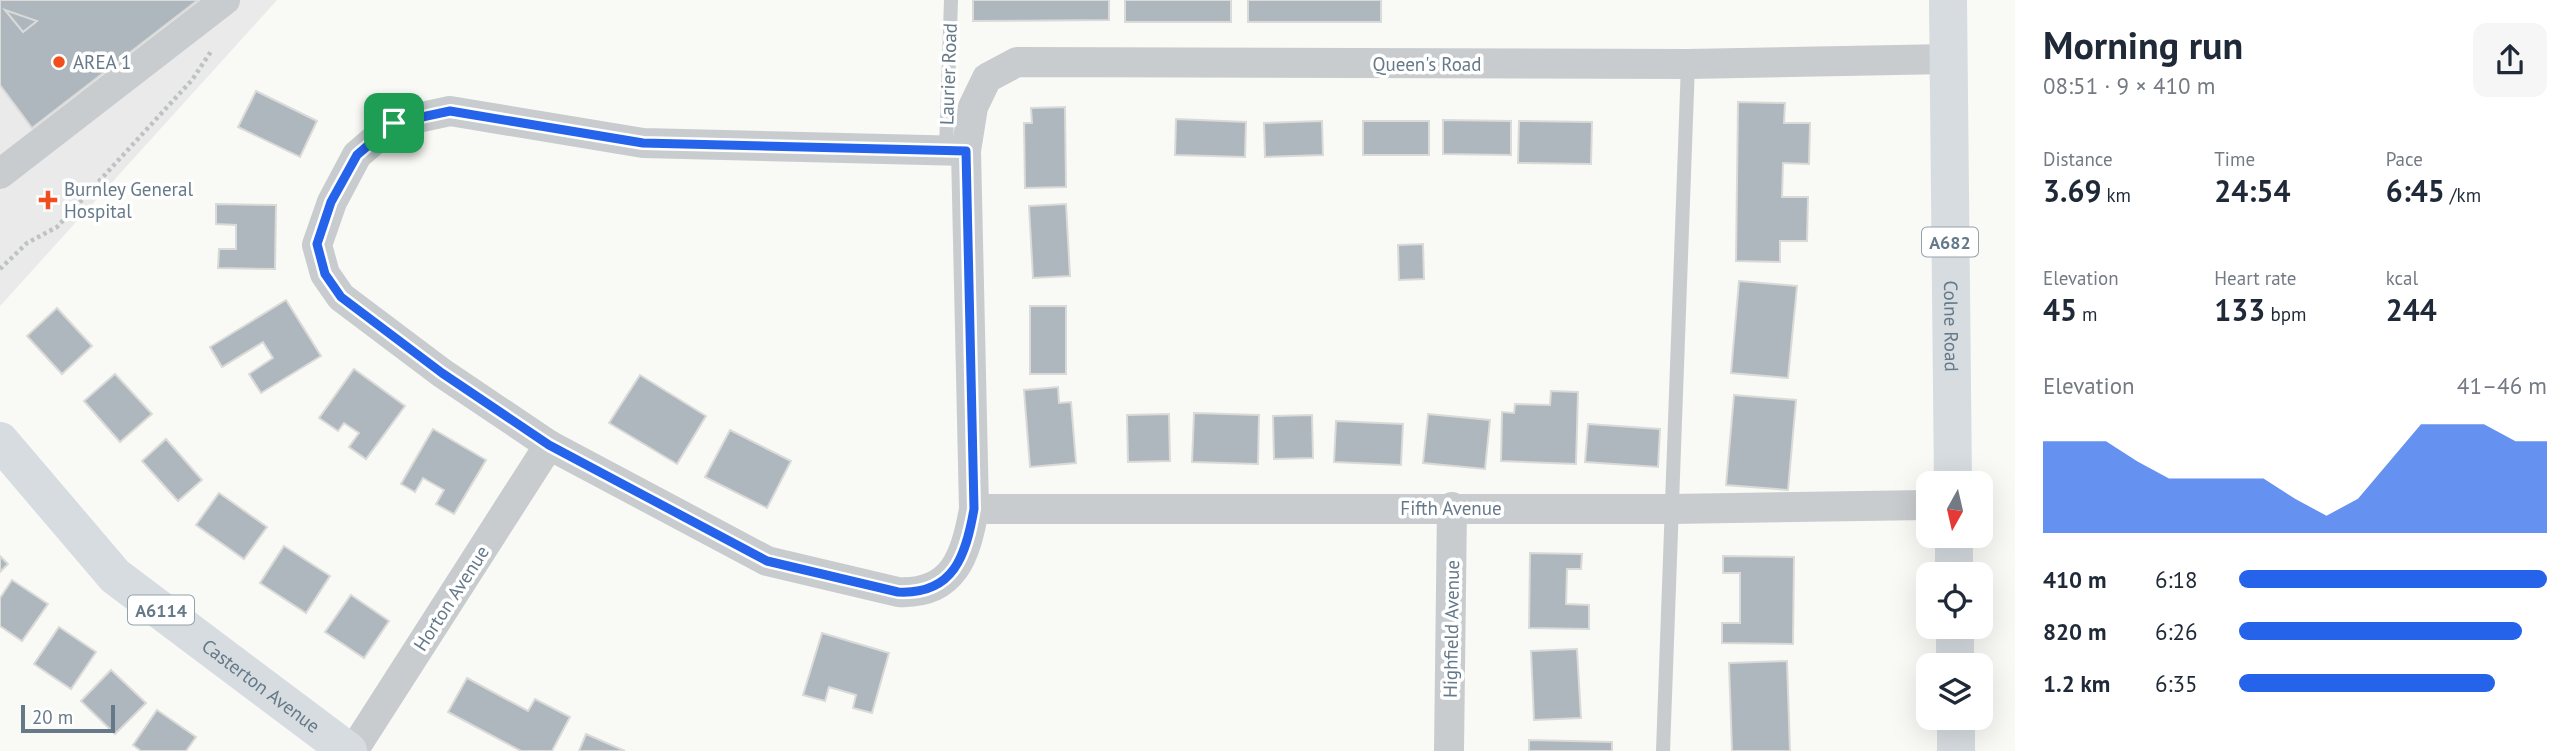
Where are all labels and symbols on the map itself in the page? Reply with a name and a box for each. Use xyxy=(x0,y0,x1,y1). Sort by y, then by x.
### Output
street label: Laurier Road xyxy=(934,23,962,125)
place label: AREA 1 xyxy=(73,50,131,74)
street label: Queen's Road xyxy=(1373,52,1481,76)
marker: AREA 1 xyxy=(51,54,67,70)
pin xyxy=(364,93,424,153)
place label: Burnley General Hospital xyxy=(64,177,193,223)
marker: Burnley General Hospital xyxy=(38,190,58,210)
road number: A682 xyxy=(1922,228,1978,256)
street label: Colne Road xyxy=(1939,280,1964,372)
north arrow xyxy=(1916,471,1993,548)
street label: Fifth Avenue xyxy=(1400,496,1502,520)
street label: Horton Avenue xyxy=(408,541,494,655)
street label: Highfield Avenue xyxy=(1438,560,1464,698)
road number: A6114 xyxy=(128,596,194,624)
street label: Casterton Avenue xyxy=(197,634,325,738)
scale bar xyxy=(21,702,116,734)

